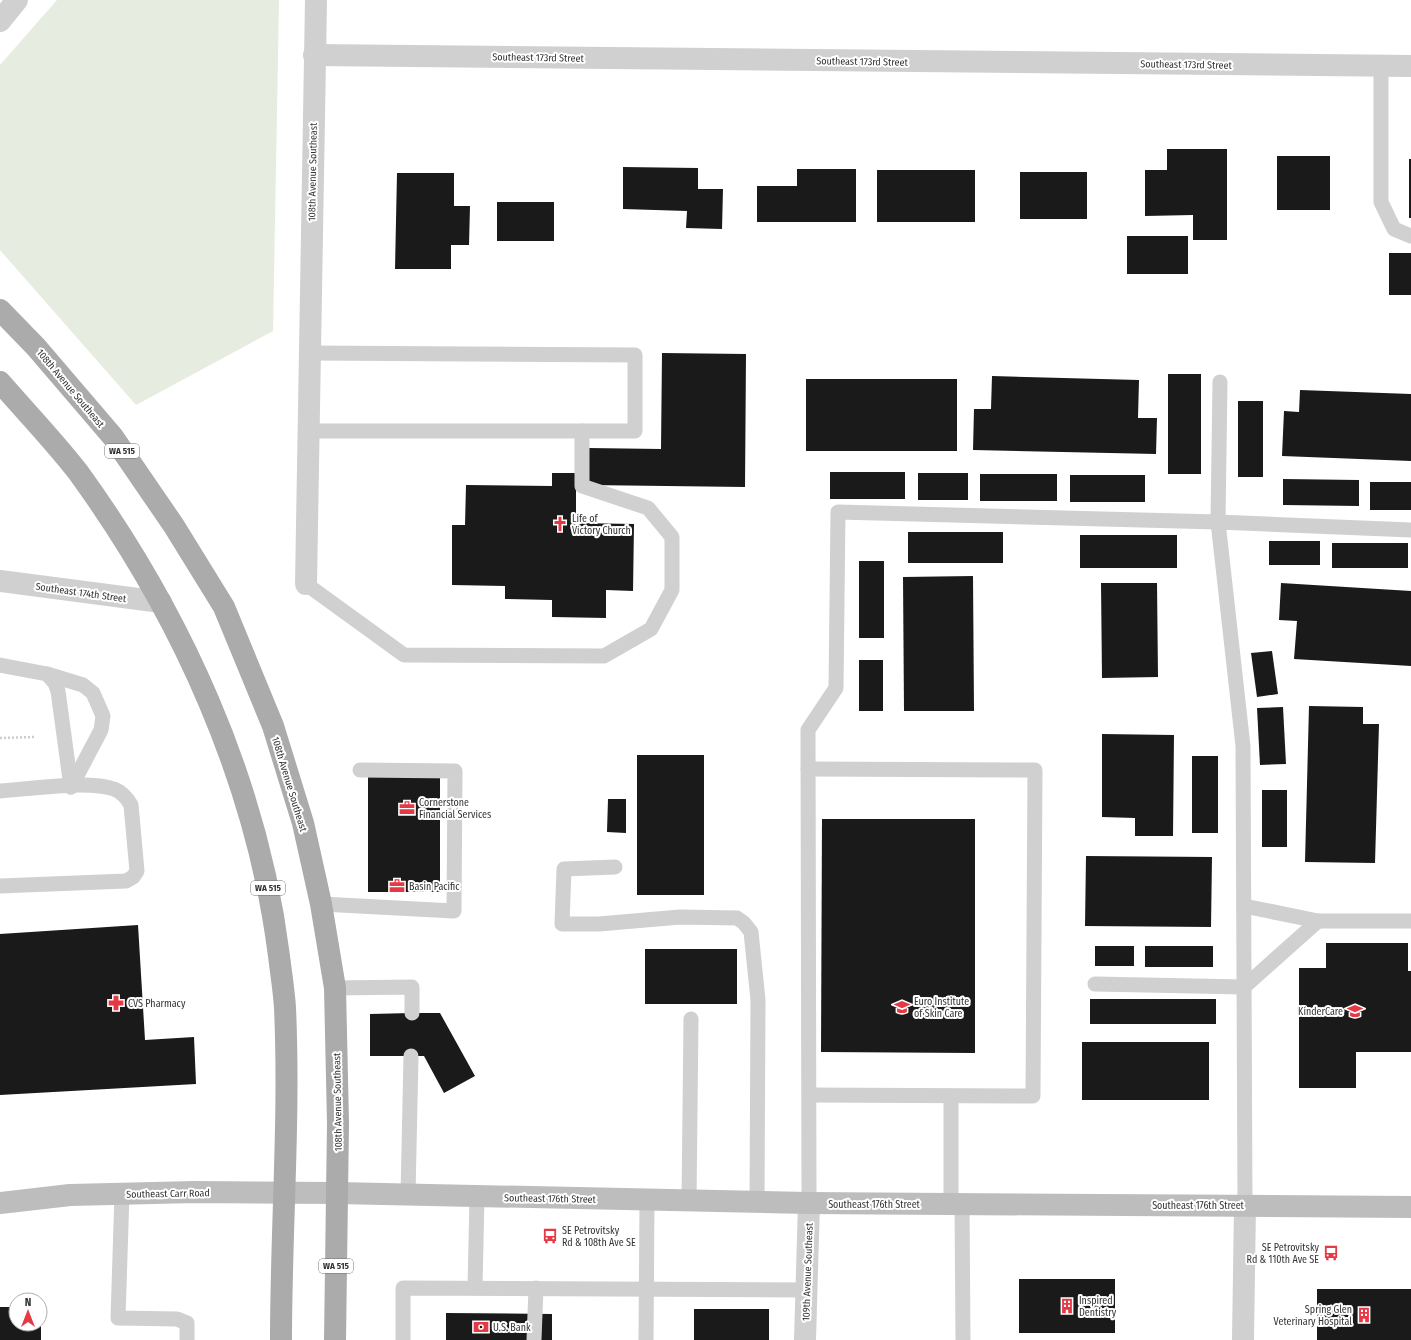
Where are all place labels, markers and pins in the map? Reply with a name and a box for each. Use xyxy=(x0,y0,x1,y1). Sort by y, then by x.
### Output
place label: Life of Victory Church xyxy=(572,513,631,537)
church icon: Life of Victory Church xyxy=(551,515,569,533)
place label: Cornerstone Financial Services xyxy=(419,797,491,821)
office icon: Cornerstone Financial Services xyxy=(398,799,416,817)
office icon: Basin Pacific xyxy=(388,877,406,895)
place label: Basin Pacific xyxy=(409,881,460,893)
pharmacy icon: CVS Pharmacy xyxy=(107,994,125,1012)
place label: Euro Institute of Skin Care xyxy=(914,996,969,1020)
place label: CVS Pharmacy xyxy=(128,998,186,1010)
school or university icon: Euro Institute of Skin Care xyxy=(893,998,911,1016)
school or university icon: KinderCare xyxy=(1346,1002,1364,1020)
place label: KinderCare xyxy=(1298,1006,1343,1018)
place label: SE Petrovitsky Rd & 108th Ave SE xyxy=(562,1225,636,1249)
bus stop icon: SE Petrovitsky Rd & 108th Ave SE xyxy=(541,1227,559,1245)
place label: SE Petrovitsky Rd & 110th Ave SE xyxy=(1247,1242,1320,1266)
bus stop icon: SE Petrovitsky Rd & 110th Ave SE xyxy=(1322,1244,1340,1262)
place label: Inspired Dentistry xyxy=(1079,1295,1117,1319)
building icon: Inspired Dentistry xyxy=(1058,1297,1076,1315)
place label: Spring Glen Veterinary Hospital xyxy=(1274,1304,1352,1328)
building icon: Spring Glen Veterinary Hospital xyxy=(1355,1306,1373,1324)
bank icon: U.S. Bank xyxy=(472,1318,490,1336)
place label: U.S. Bank xyxy=(493,1322,531,1334)

